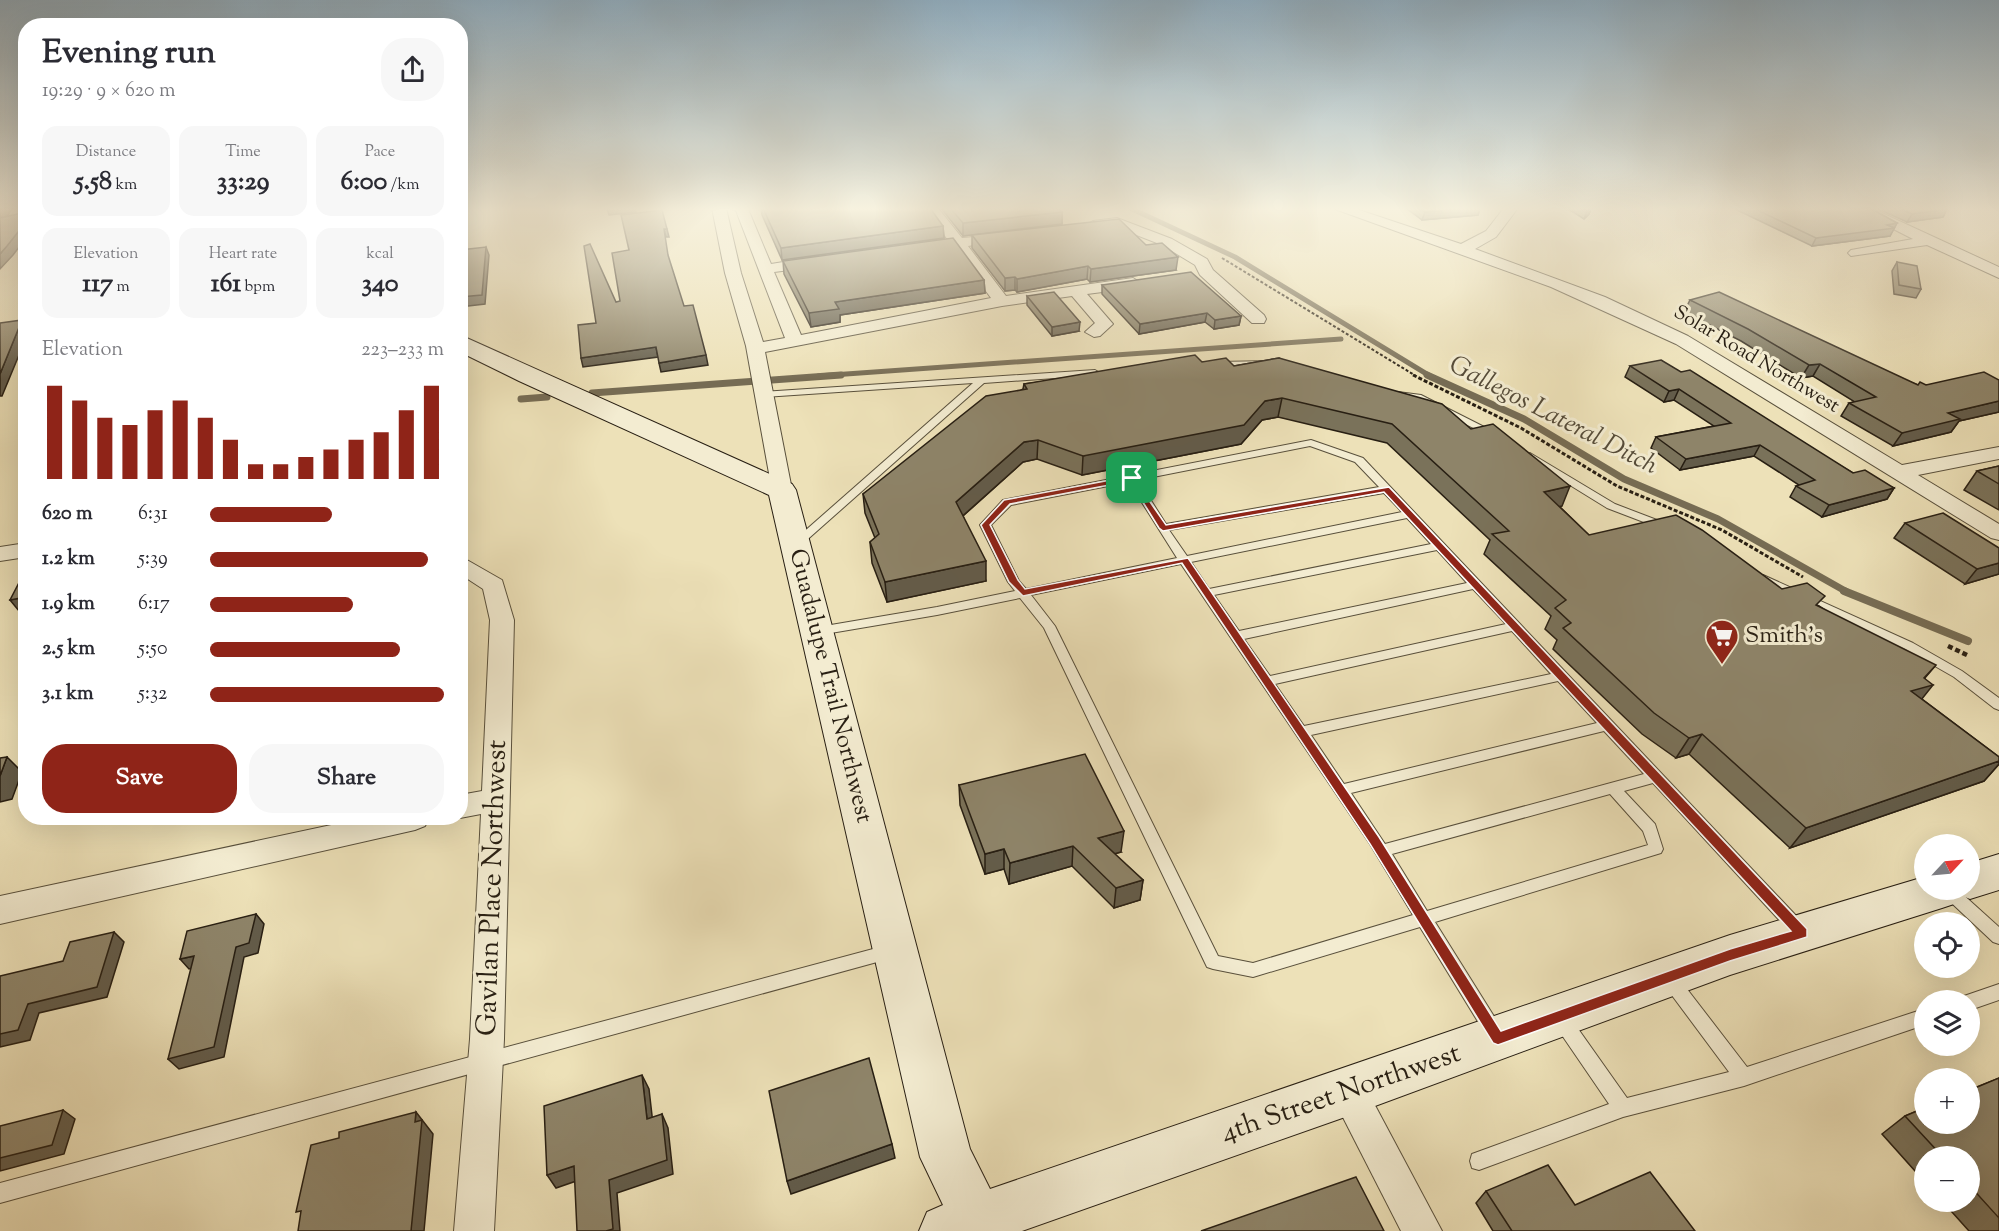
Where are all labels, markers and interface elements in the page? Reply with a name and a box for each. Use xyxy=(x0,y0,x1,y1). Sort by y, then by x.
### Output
text: Evening run xyxy=(42,30,216,78)
button: share xyxy=(381,38,444,101)
text: 19:29 · 9 × 620 m xyxy=(42,77,175,106)
text: Distance xyxy=(76,141,136,164)
text: Time xyxy=(225,141,261,164)
text: Pace xyxy=(365,141,395,164)
text: 5.58 xyxy=(75,164,112,201)
text: 33:29 xyxy=(217,164,269,201)
text: 6:00 xyxy=(340,164,387,201)
text: km xyxy=(112,174,137,197)
text: /km xyxy=(387,174,420,197)
text: Elevation xyxy=(74,243,138,266)
text: Heart rate xyxy=(209,243,277,266)
text: kcal xyxy=(366,243,394,266)
text: 117 xyxy=(82,266,113,303)
text: 161 xyxy=(211,266,241,303)
text: 340 xyxy=(361,266,399,303)
text: m xyxy=(113,276,130,299)
text: bpm xyxy=(241,276,275,299)
street label: Solar Road Northwest xyxy=(1667,299,1845,421)
text: Elevation xyxy=(42,336,123,365)
text: 223–233 m xyxy=(361,336,444,365)
water label: Gallegos Lateral Ditch xyxy=(1442,347,1664,485)
pin xyxy=(1106,452,1157,503)
icon: arrive xyxy=(1115,461,1148,494)
text: 620 m xyxy=(42,500,92,529)
text: 6:31 xyxy=(138,500,168,529)
text: 1.2 km xyxy=(42,545,95,574)
text: 5:39 xyxy=(138,545,168,574)
street label: Guadalupe Trail Northwest xyxy=(779,545,881,827)
text: 1.9 km xyxy=(42,590,95,619)
text: 6:17 xyxy=(138,590,170,619)
supermarket icon: Smith's xyxy=(1704,618,1740,665)
place label: Smith's xyxy=(1745,619,1823,653)
text: 2.5 km xyxy=(42,635,95,664)
text: 5:50 xyxy=(138,635,167,664)
text: 3.1 km xyxy=(42,680,94,709)
text: 5:32 xyxy=(138,680,167,709)
street label: Gavilan Place Northwest xyxy=(468,739,518,1037)
button: Save xyxy=(42,744,237,813)
button: Share xyxy=(249,744,444,813)
north arrow xyxy=(1914,834,1980,900)
map controls xyxy=(1914,834,1980,1212)
button: locate xyxy=(1914,912,1980,978)
button: layers xyxy=(1914,990,1980,1056)
street label: 4th Street Northwest xyxy=(1216,1034,1467,1154)
button: + xyxy=(1914,1068,1980,1134)
button: − xyxy=(1914,1146,1980,1212)

